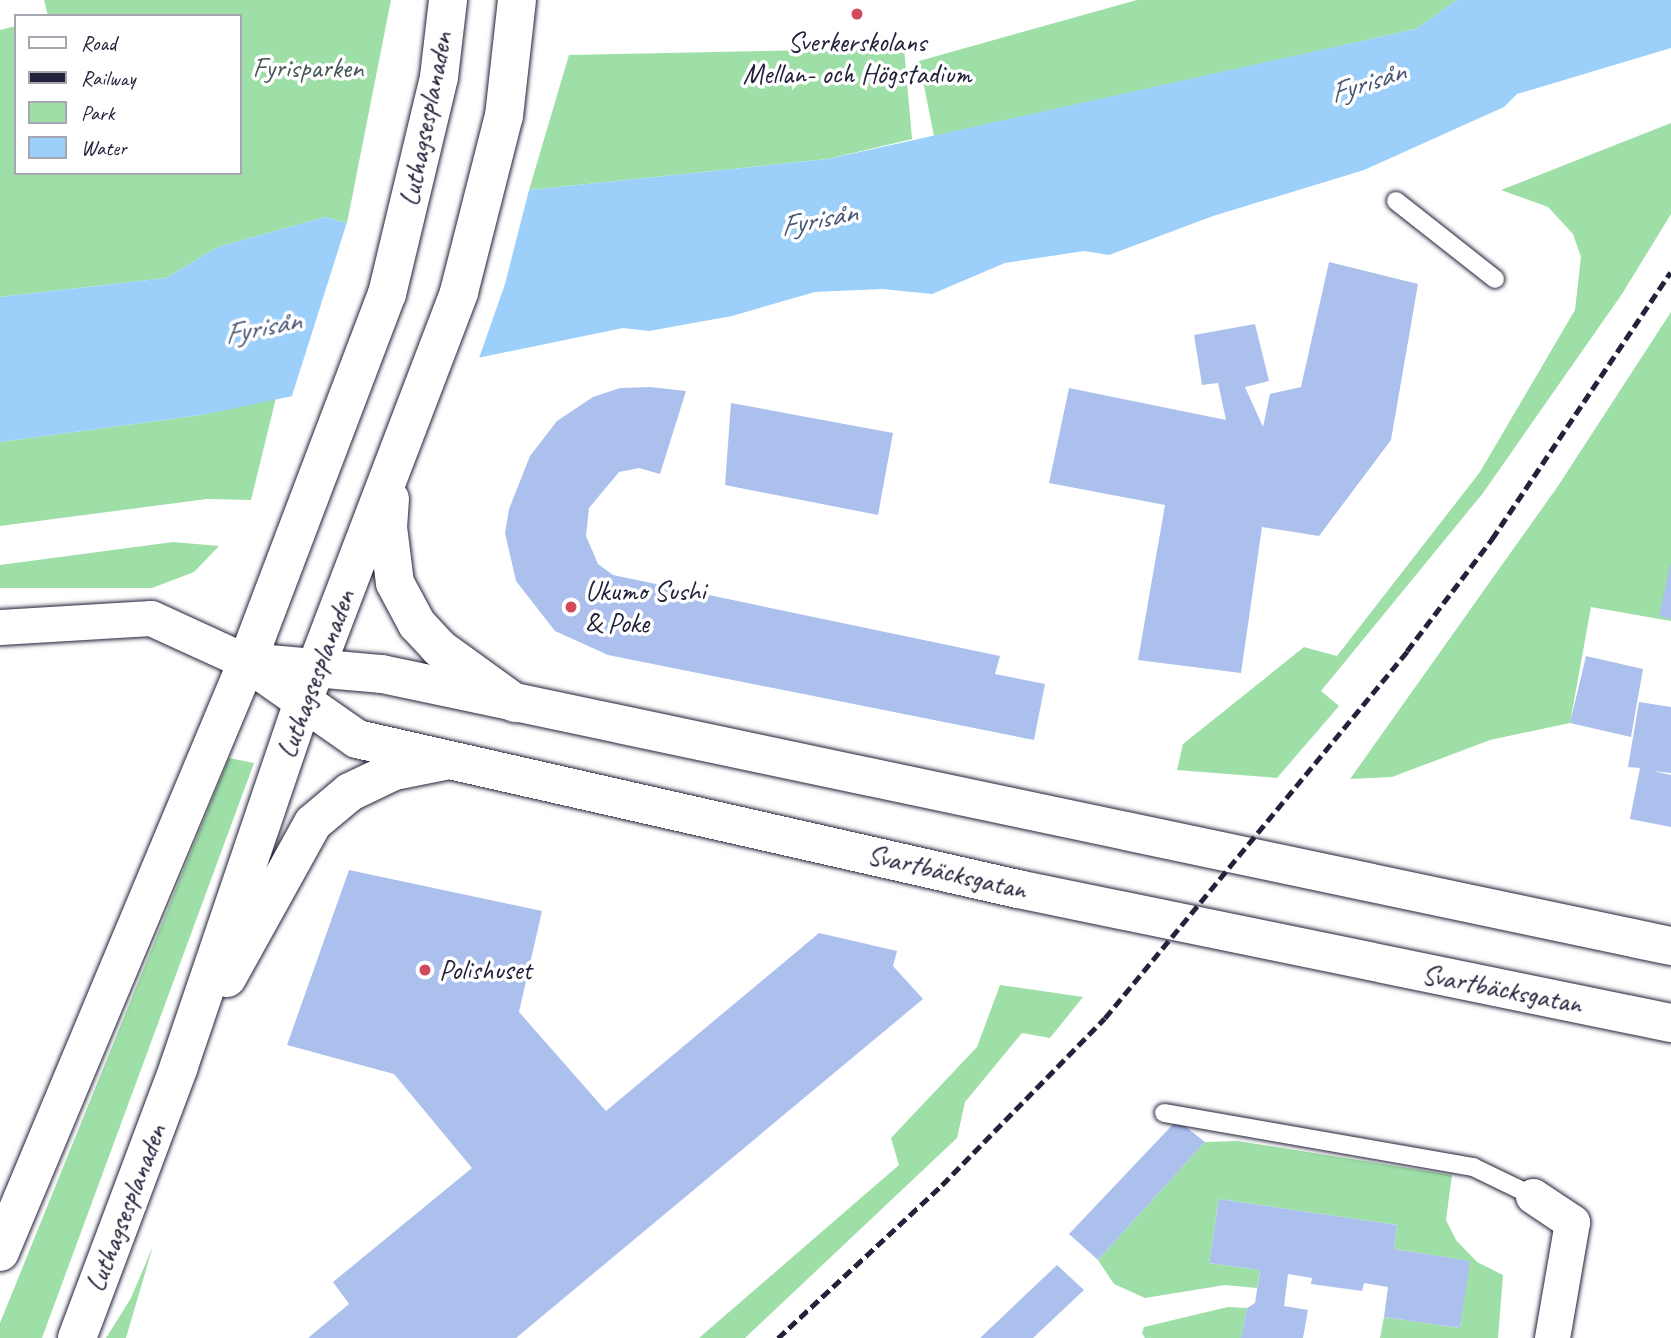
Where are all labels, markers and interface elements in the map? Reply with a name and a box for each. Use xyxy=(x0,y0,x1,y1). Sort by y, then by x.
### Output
marker: Sverkerskolans Mellan- och Högstadium xyxy=(849,6,865,22)
legend xyxy=(14,14,242,175)
place label: Sverkerskolans Mellan- och Högstadium xyxy=(743,25,971,91)
street label: Luthagsesplanaden xyxy=(393,29,459,209)
text: Road xyxy=(81,30,116,56)
park label: Fyrisparken xyxy=(253,51,363,85)
water label: Fyrisån xyxy=(1325,53,1409,111)
text: Railway xyxy=(81,65,135,91)
text: Park xyxy=(81,100,114,126)
text: Water xyxy=(81,135,127,161)
water label: Fyrisån xyxy=(777,194,859,244)
water label: Fyrisån xyxy=(221,302,303,352)
place label: Ukumo Sushi & Poke xyxy=(585,574,705,640)
street label: Luthagsesplanaden xyxy=(270,585,362,763)
marker: Ukumo Sushi & Poke xyxy=(563,599,579,615)
street label: Svartbäcksgatan xyxy=(864,837,1030,907)
place label: Polishuset xyxy=(439,953,532,987)
street label: Svartbäcksgatan xyxy=(1419,957,1585,1021)
marker: Polishuset xyxy=(417,962,433,978)
street label: Luthagsesplanaden xyxy=(79,1120,173,1296)

